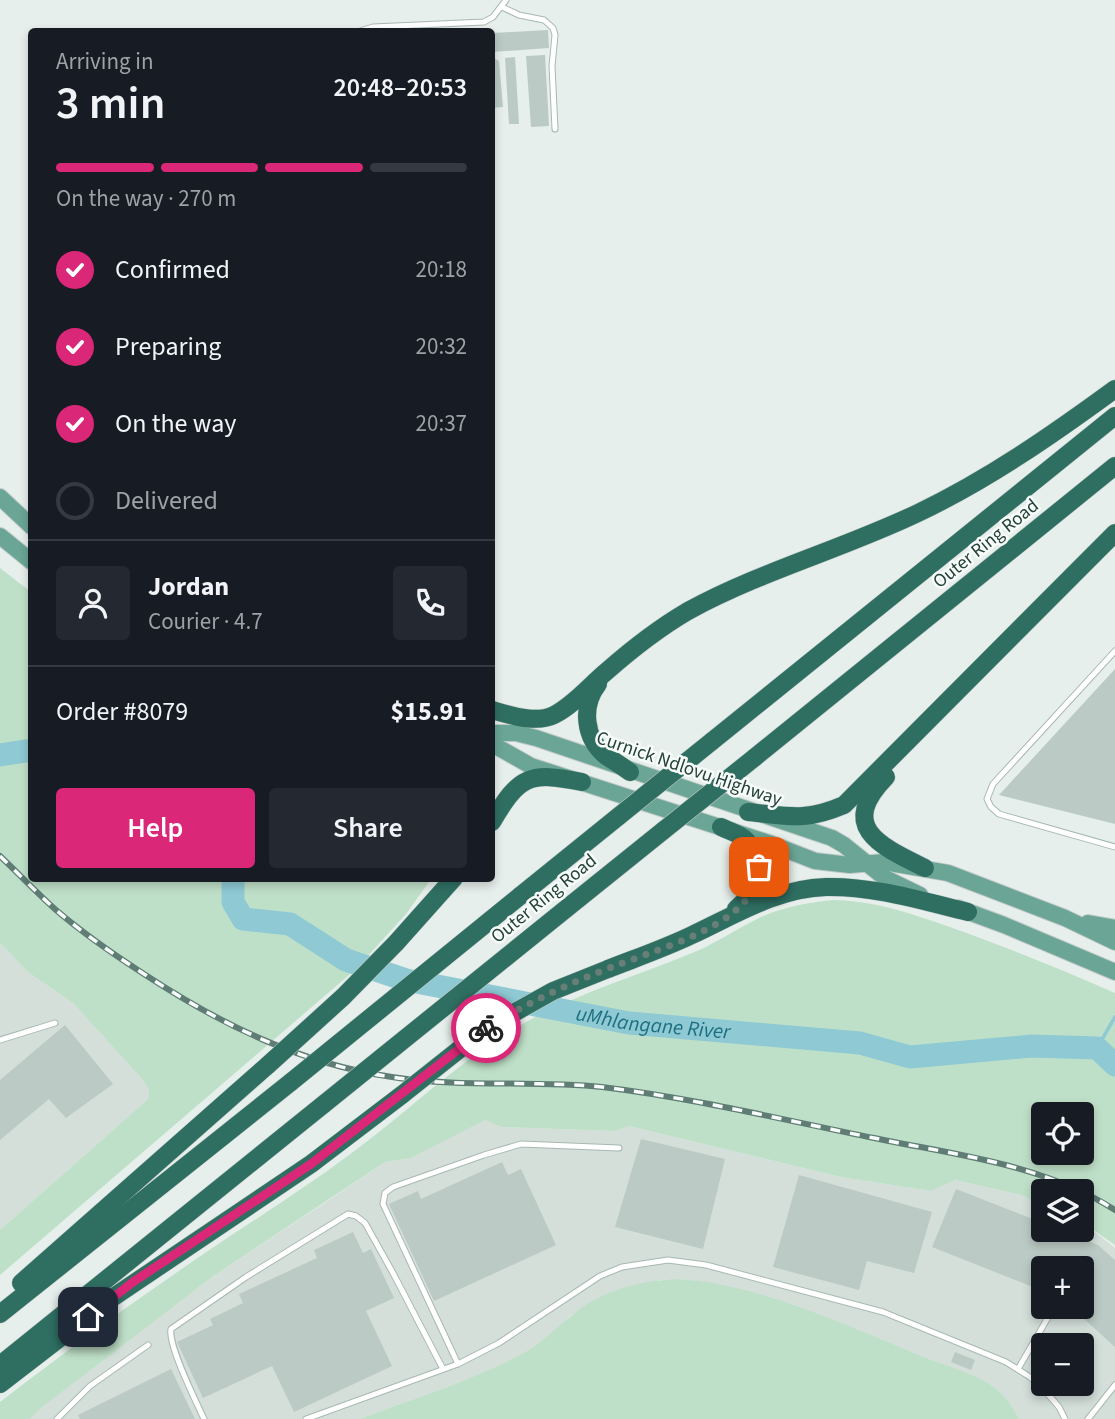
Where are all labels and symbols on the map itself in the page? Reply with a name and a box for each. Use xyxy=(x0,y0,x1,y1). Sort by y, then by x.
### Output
street label: Outer Ring Road xyxy=(927,493,1045,595)
street label: Curnick Ndlovu Highway xyxy=(593,725,785,813)
pin xyxy=(729,837,789,897)
street label: Outer Ring Road xyxy=(485,848,603,950)
courier xyxy=(451,993,521,1063)
water label: uMhlangane River xyxy=(574,998,732,1047)
pin xyxy=(58,1287,118,1347)

